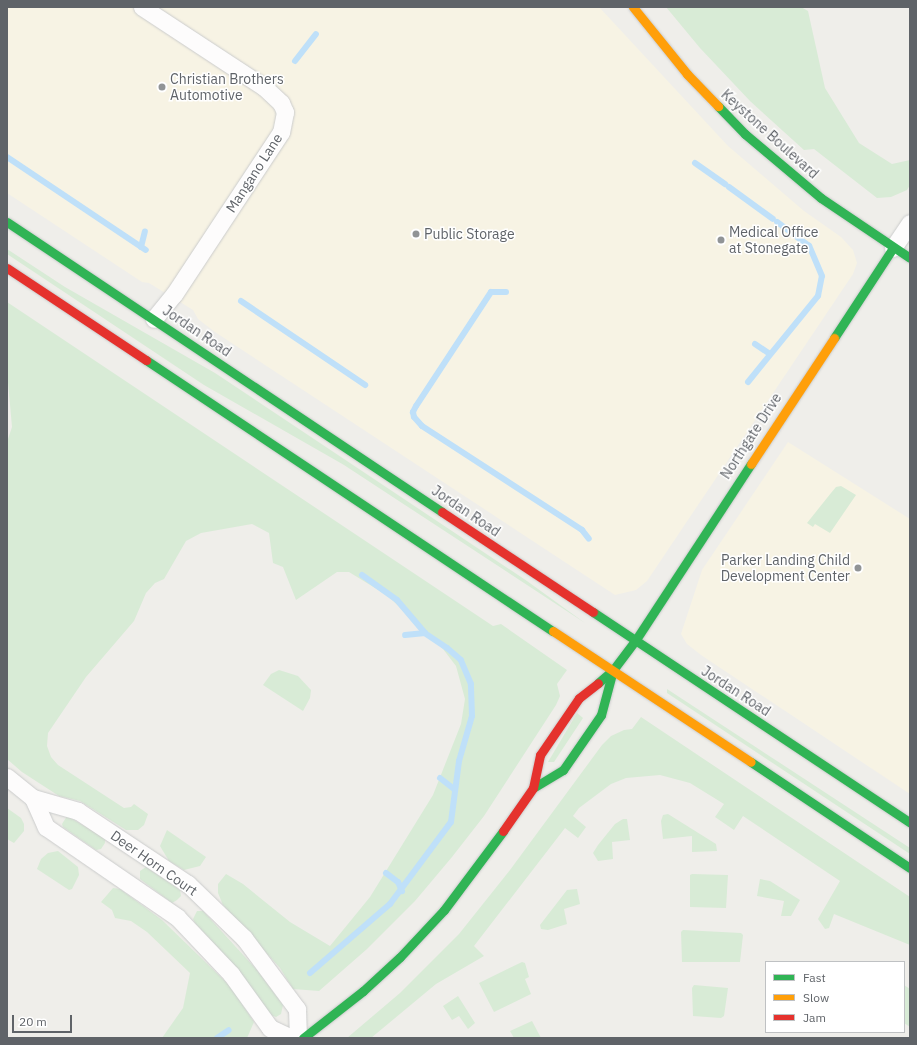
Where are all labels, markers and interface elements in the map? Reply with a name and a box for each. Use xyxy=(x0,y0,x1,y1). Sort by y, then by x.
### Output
place label: Christian Brothers Automotive xyxy=(170,71,284,104)
marker: Christian Brothers Automotive xyxy=(157,82,167,92)
street label: Keystone Boulevard xyxy=(718,86,822,182)
street label: Mangano Lane xyxy=(222,130,286,216)
place label: Medical Office at Stonegate xyxy=(729,224,818,256)
place label: Public Storage xyxy=(424,226,515,242)
marker: Public Storage xyxy=(411,229,421,239)
marker: Medical Office at Stonegate xyxy=(716,235,726,245)
street label: Jordan Road xyxy=(160,302,234,360)
street label: Northgate Drive xyxy=(717,390,785,482)
street label: Jordan Road xyxy=(429,482,503,540)
place label: Parker Landing Child Development Center xyxy=(721,552,850,584)
marker: Parker Landing Child Development Center xyxy=(853,563,863,573)
street label: Jordan Road xyxy=(698,662,774,720)
street label: Deer Horn Court xyxy=(107,827,201,899)
legend xyxy=(765,961,905,1033)
text: Fast xyxy=(803,970,826,985)
text: Slow xyxy=(803,990,829,1005)
scale bar xyxy=(14,1007,74,1033)
text: Jam xyxy=(803,1010,826,1025)
text: 20 m xyxy=(19,1014,47,1029)

